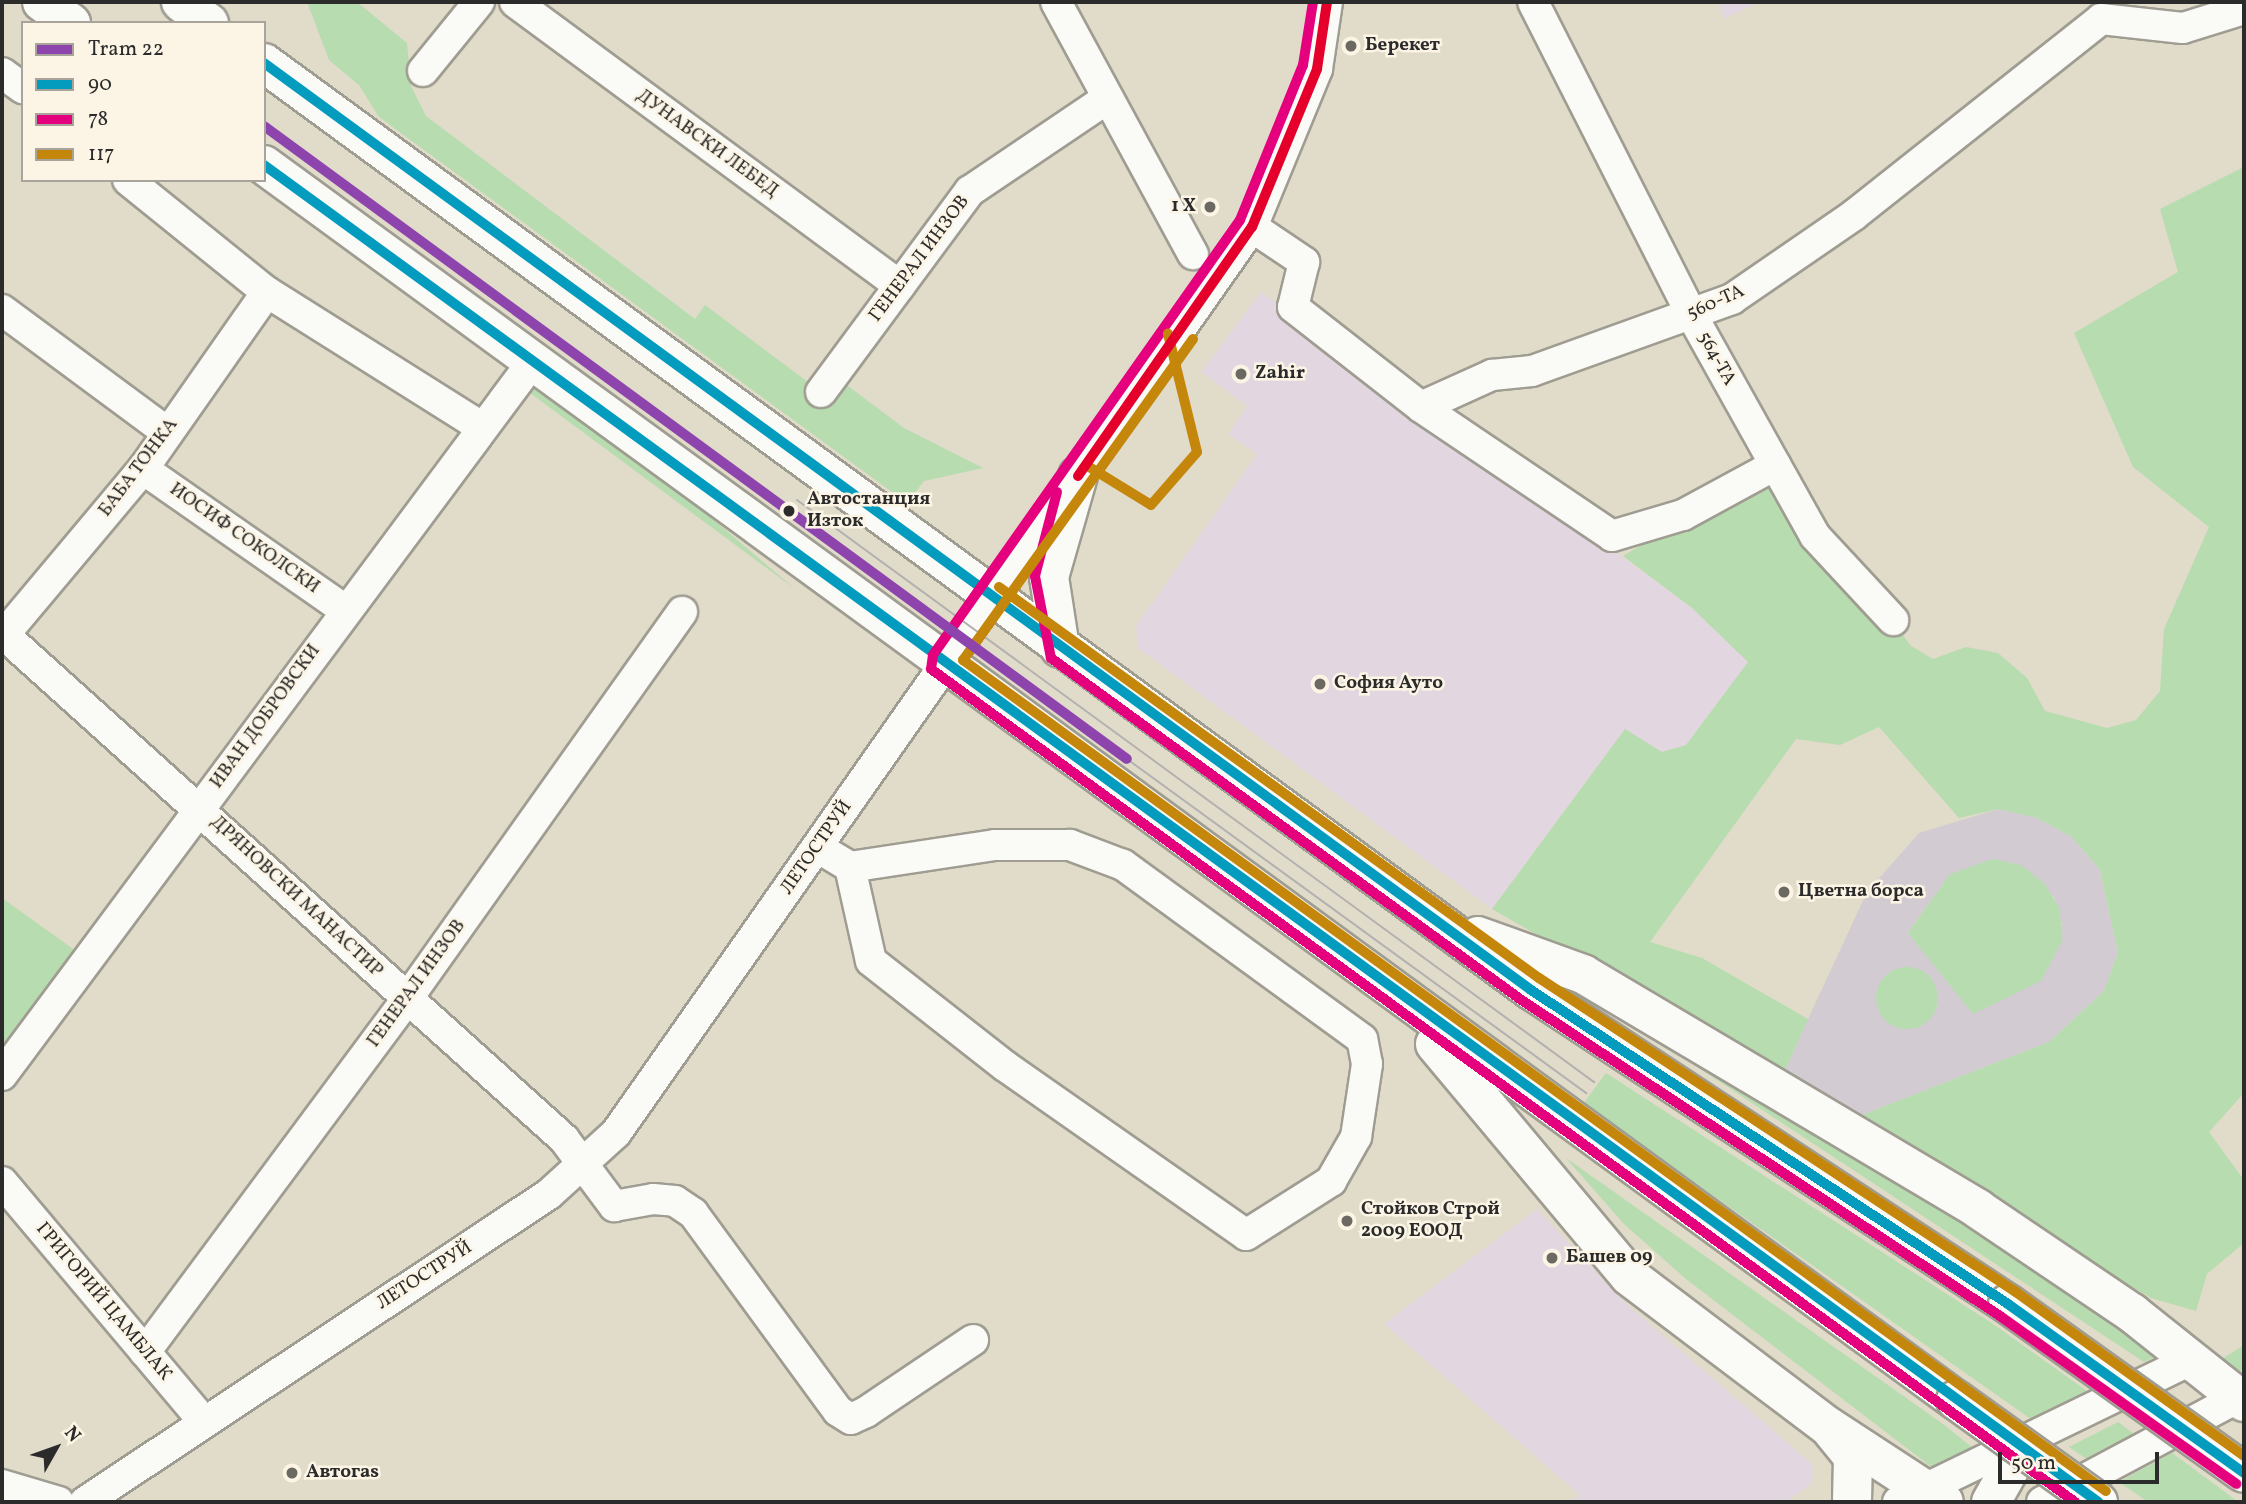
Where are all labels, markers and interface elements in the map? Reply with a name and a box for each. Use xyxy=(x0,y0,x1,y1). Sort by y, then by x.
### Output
legend xyxy=(21,21,266,182)
text: Tram 22 xyxy=(88,35,164,64)
place label: Берекет xyxy=(1365,35,1440,57)
marker: Берекет xyxy=(1343,38,1359,54)
text: 90 xyxy=(88,70,112,99)
street label: ДУНАВСКИ ЛЕБЕД xyxy=(631,85,783,203)
text: 78 xyxy=(88,105,108,134)
text: 117 xyxy=(88,140,114,169)
street label: ГЕНЕРАЛ ИНЗОВ xyxy=(865,191,975,327)
place label: 1 Х xyxy=(1171,196,1196,218)
marker: 1 Х xyxy=(1202,199,1218,215)
street label: 560-ТА xyxy=(1684,280,1748,326)
street label: 564-ТА xyxy=(1692,328,1740,390)
place label: Zahir xyxy=(1255,363,1305,385)
marker: Zahir xyxy=(1233,366,1249,382)
street label: БАБА ТОНКА xyxy=(94,414,184,522)
street label: ИОСИФ СОКОЛСКИ xyxy=(165,479,323,599)
place label: Автостанция Изток xyxy=(807,489,930,533)
marker: Автостанция Изток xyxy=(777,499,801,523)
street label: ИВАН ДОБРОВСКИ xyxy=(206,640,326,794)
place label: София Ауто xyxy=(1334,673,1443,695)
marker: София Ауто xyxy=(1312,676,1328,692)
street label: ЛЕТОСТРУЙ xyxy=(776,797,858,899)
street label: ДРЯНОВСКИ МАНАСТИР xyxy=(205,811,387,983)
place label: Цветна борса xyxy=(1798,881,1924,903)
marker: Цветна борса xyxy=(1776,884,1792,900)
street label: ГЕНЕРАЛ ИНЗОВ xyxy=(363,916,471,1052)
place label: Стойков Строй 2009 ЕООД xyxy=(1361,1199,1500,1243)
marker: Стойков Строй 2009 ЕООД xyxy=(1339,1213,1355,1229)
street label: ГРИГОРИЙ ЦАМБЛАК xyxy=(30,1218,176,1386)
street label: ЛЕТОСТРУЙ xyxy=(373,1237,477,1315)
place label: Башев 09 xyxy=(1566,1247,1653,1269)
marker: Башев 09 xyxy=(1544,1250,1560,1266)
north arrow xyxy=(21,1413,91,1483)
text: N xyxy=(58,1421,86,1448)
scale bar xyxy=(2001,1438,2162,1482)
text: 50 m xyxy=(2011,1449,2056,1478)
place label: Автогаѕ xyxy=(306,1462,379,1484)
marker: Автогаѕ xyxy=(284,1465,300,1481)

